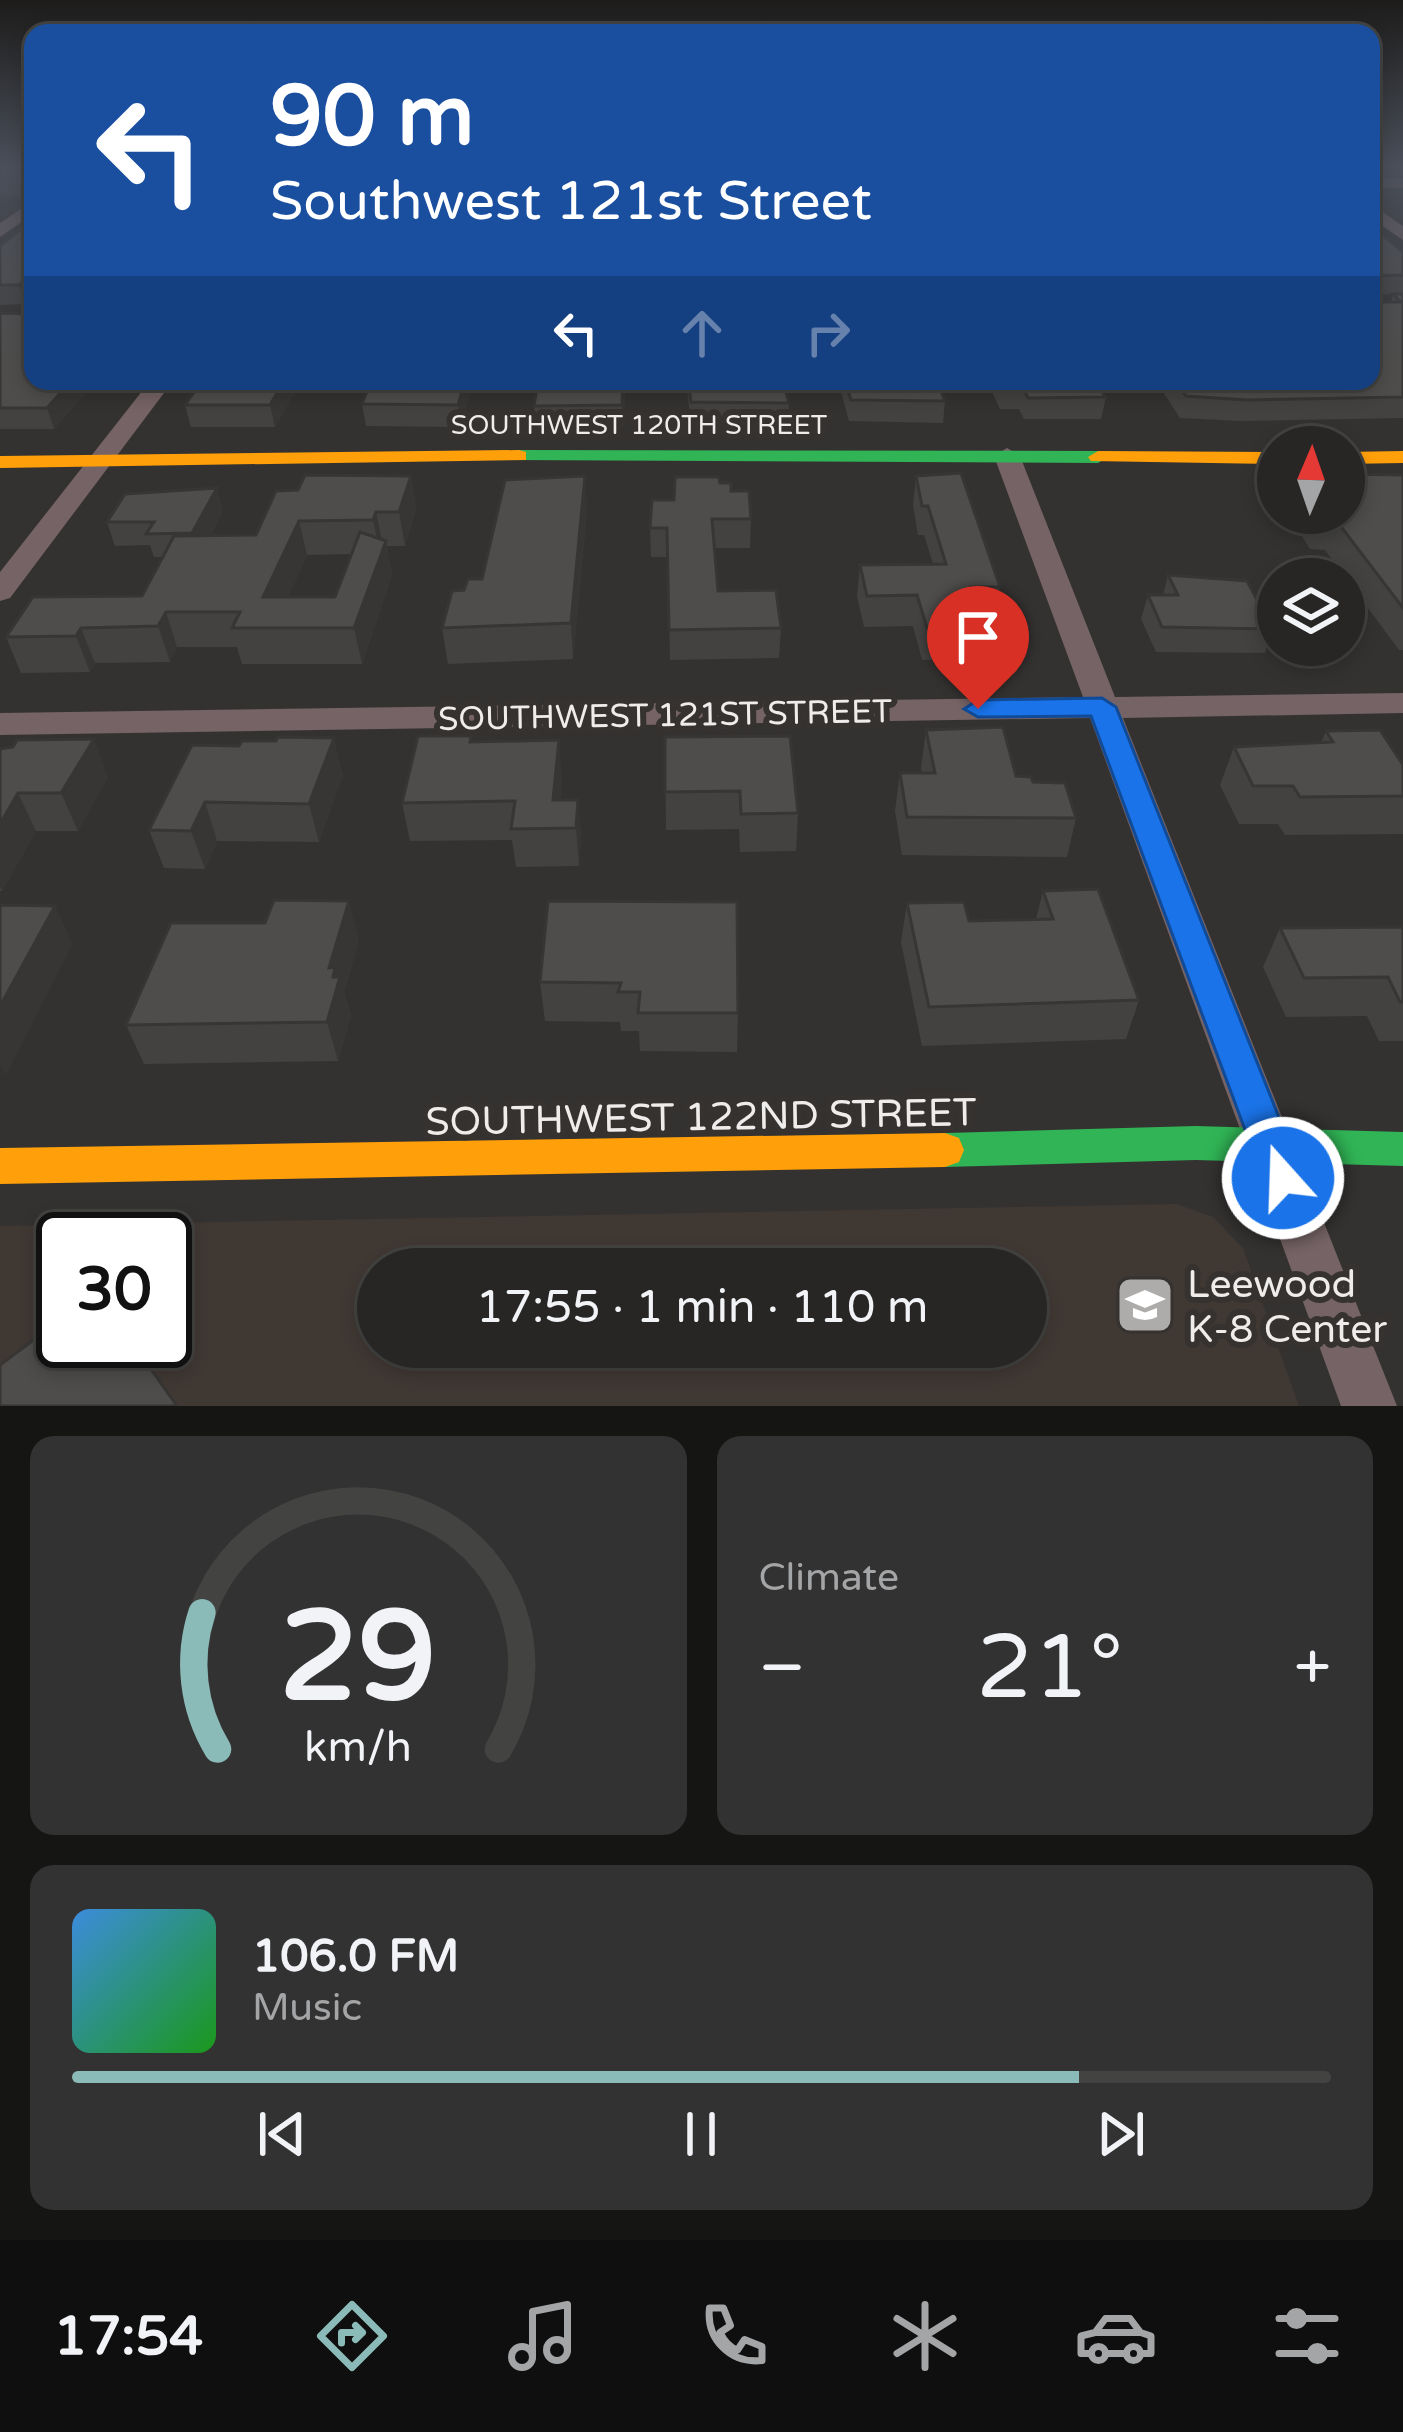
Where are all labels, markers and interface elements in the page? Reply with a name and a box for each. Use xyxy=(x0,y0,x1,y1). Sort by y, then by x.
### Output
text: 90 m xyxy=(270,67,474,168)
icon: left xyxy=(72,72,228,228)
text: Southwest 121st Street xyxy=(270,169,872,234)
icon: left xyxy=(543,300,609,366)
icon: ahead xyxy=(669,300,735,366)
icon: right xyxy=(795,300,861,366)
street label: SOUTHWEST 120TH STREET xyxy=(451,409,828,442)
north arrow xyxy=(1257,426,1365,534)
map controls xyxy=(1257,426,1365,666)
button: layers xyxy=(1257,558,1365,666)
pin xyxy=(927,586,1029,709)
icon: arrive xyxy=(945,604,1011,670)
street label: SOUTHWEST 121ST STREET xyxy=(438,692,892,739)
street label: SOUTHWEST 122ND STREET xyxy=(425,1089,977,1146)
position arrow xyxy=(1220,1115,1346,1241)
speed limit sign: 30 xyxy=(36,1212,192,1368)
place label: Leewood K-8 Center xyxy=(1187,1261,1387,1353)
school or university icon: Leewood K-8 Center xyxy=(1114,1274,1176,1336)
text: 17:55 · 1 min · 110 m xyxy=(476,1281,928,1335)
text: Climate xyxy=(759,1554,899,1601)
text: 29 xyxy=(280,1583,437,1734)
text: 21° xyxy=(976,1614,1123,1723)
text: − xyxy=(759,1628,806,1708)
text: + xyxy=(1294,1628,1331,1708)
text: km/h xyxy=(304,1721,412,1772)
text: 106.0 FM xyxy=(252,1930,459,1984)
text: Music xyxy=(252,1984,362,2031)
icon: previous xyxy=(249,2101,315,2167)
icon: pause xyxy=(668,2101,734,2167)
icon: next xyxy=(1088,2101,1154,2167)
icon: directions xyxy=(310,2294,394,2378)
icon: music xyxy=(501,2294,585,2378)
icon: phone xyxy=(692,2294,776,2378)
icon: climate xyxy=(883,2294,967,2378)
icon: car xyxy=(1074,2294,1158,2378)
icon: filters xyxy=(1265,2294,1349,2378)
text: 17:54 xyxy=(54,2304,203,2369)

